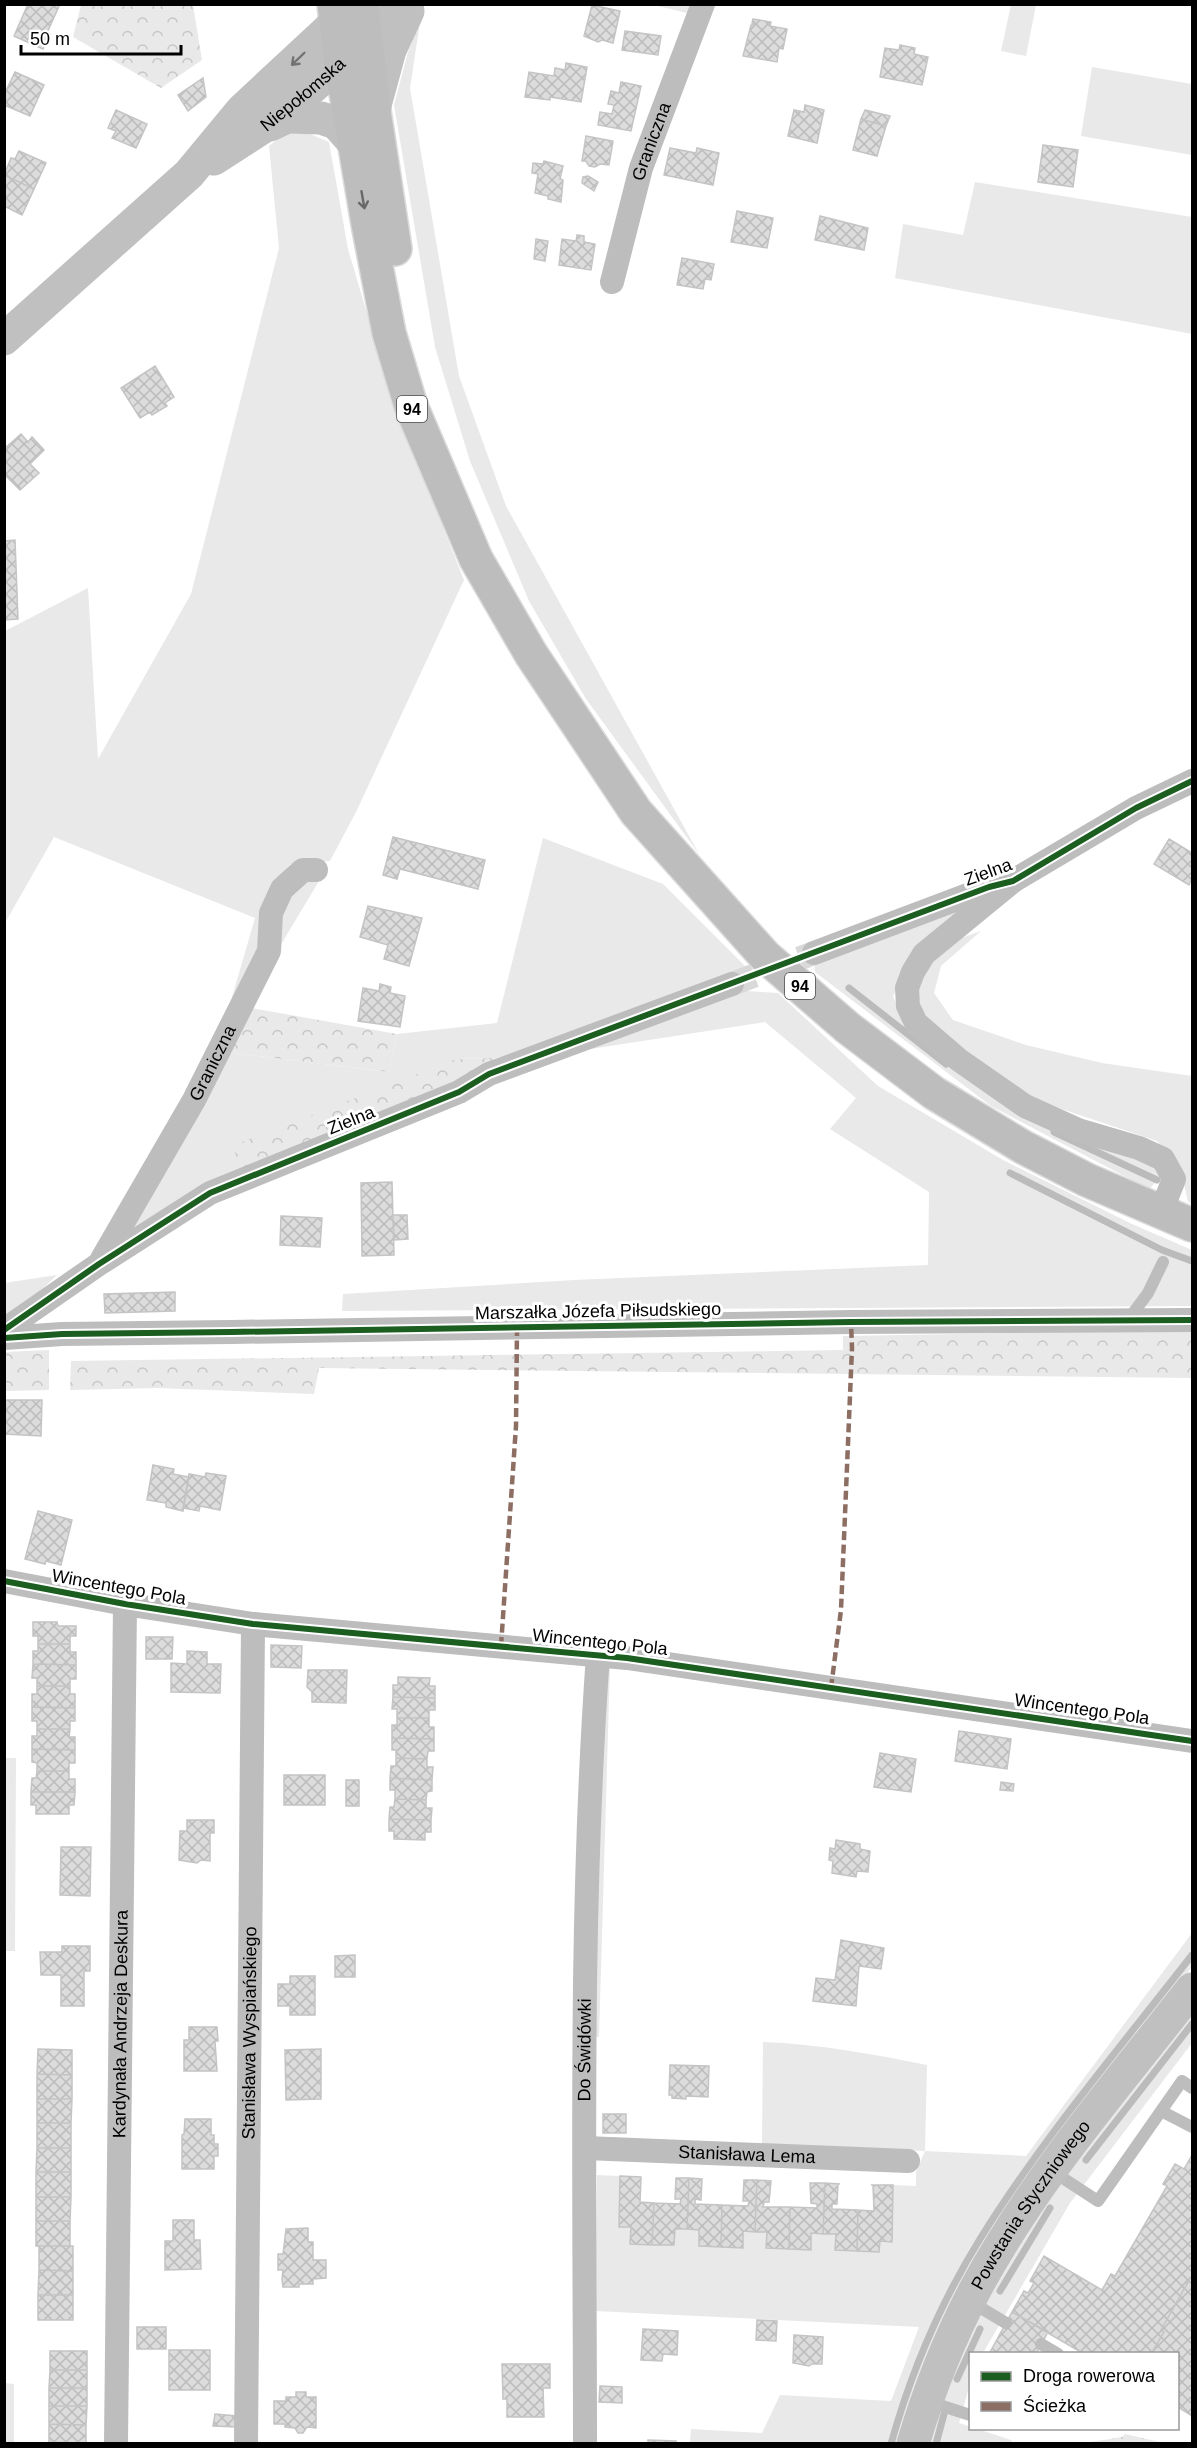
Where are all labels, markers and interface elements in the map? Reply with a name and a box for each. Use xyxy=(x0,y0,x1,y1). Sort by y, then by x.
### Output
scale bar xyxy=(21,18,182,56)
text: 50 m xyxy=(30,29,70,49)
one-way arrow xyxy=(291,52,306,66)
street label: Niepołomska xyxy=(256,53,350,135)
street label: Graniczna xyxy=(628,99,675,183)
one-way arrow xyxy=(358,190,369,209)
road number: 94 xyxy=(397,396,427,422)
street label: Zielna xyxy=(962,854,1015,890)
road number: 94 xyxy=(785,973,815,999)
street label: Graniczna xyxy=(185,1021,240,1104)
street label: Zielna xyxy=(325,1101,378,1138)
street label: Marszałka Józefa Piłsudskiego xyxy=(475,1299,721,1323)
street label: Wincentego Pola xyxy=(50,1565,189,1609)
street label: Wincentego Pola xyxy=(531,1625,670,1659)
street label: Wincentego Pola xyxy=(1013,1690,1152,1729)
street label: Kardynała Andrzeja Deskura xyxy=(109,1909,132,2138)
street label: Stanisława Wyspiańskiego xyxy=(239,1926,260,2140)
street label: Do Świdówki xyxy=(573,1998,595,2102)
street label: Powstania Styczniowego xyxy=(967,2116,1094,2293)
street label: Stanisława Lema xyxy=(678,2142,817,2167)
legend xyxy=(969,2352,1179,2430)
text: Droga rowerowa xyxy=(1023,2366,1156,2386)
text: Ścieżka xyxy=(1023,2395,1087,2416)

